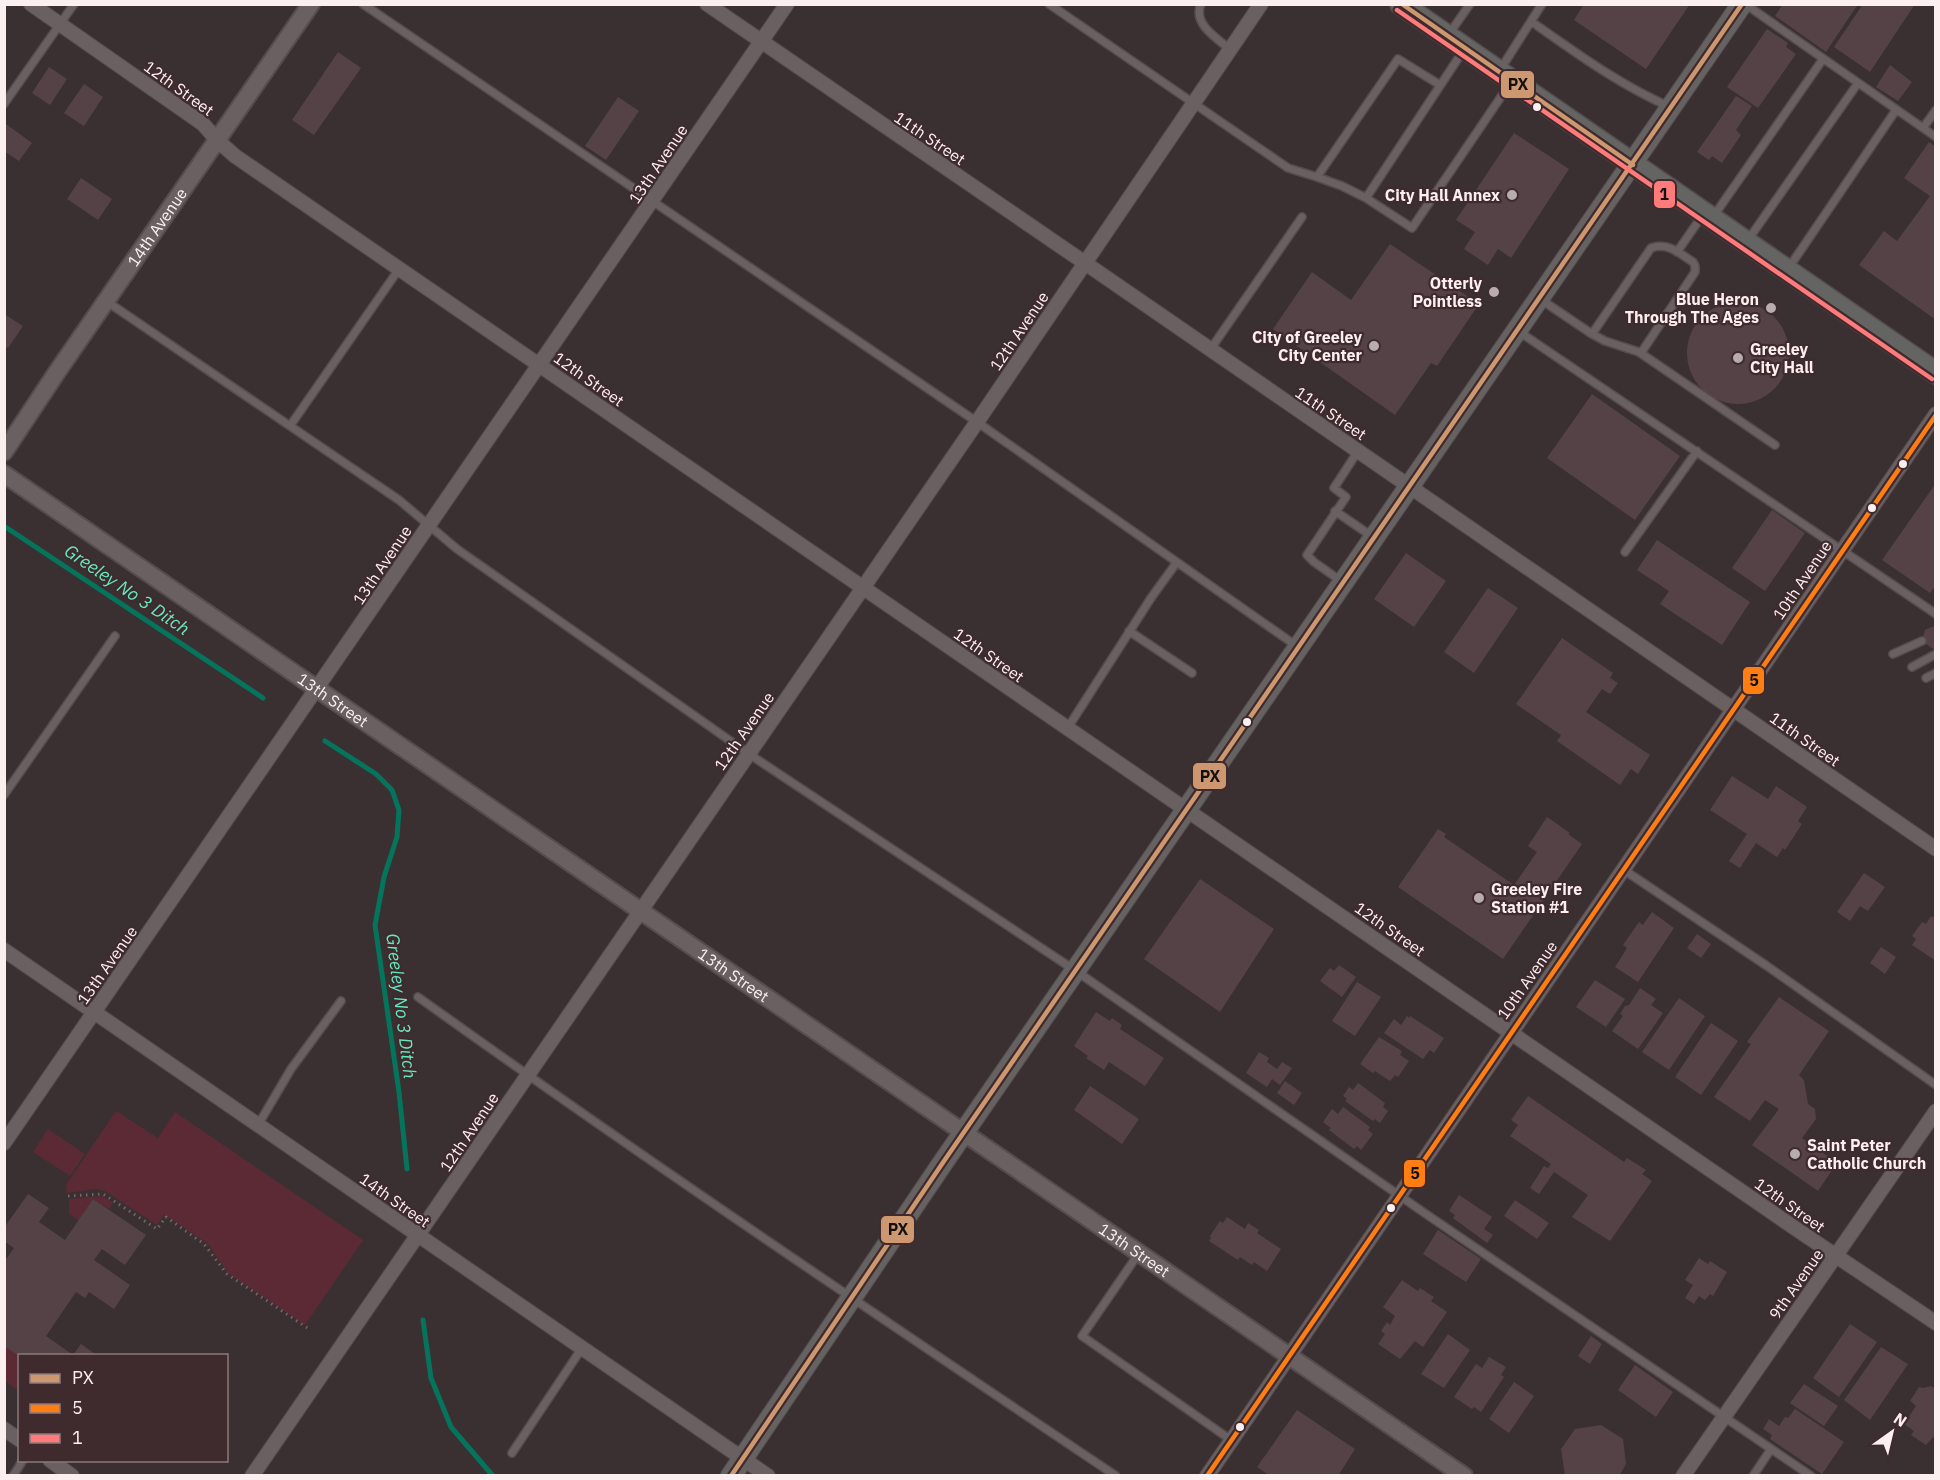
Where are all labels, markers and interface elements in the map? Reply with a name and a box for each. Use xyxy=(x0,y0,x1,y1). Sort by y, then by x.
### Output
street label: 12th Street xyxy=(140,56,218,120)
line badge: PX xyxy=(1500,70,1535,99)
text: PX xyxy=(1508,74,1529,94)
unlabelled marker xyxy=(1531,101,1543,113)
street label: 11th Street xyxy=(891,107,969,169)
street label: 13th Avenue xyxy=(624,120,692,207)
line badge: 1 xyxy=(1653,180,1676,209)
street label: 14th Avenue xyxy=(123,184,191,270)
text: 1 xyxy=(1659,184,1669,204)
place label: City Hall Annex xyxy=(1385,185,1500,205)
marker: City Hall Annex xyxy=(1505,188,1519,202)
place label: Otterly Pointless xyxy=(1413,273,1482,311)
marker: Otterly Pointless xyxy=(1487,285,1501,299)
street label: 12th Avenue xyxy=(985,287,1053,374)
place label: Blue Heron Through The Ages xyxy=(1625,289,1759,327)
marker: Blue Heron Through The Ages xyxy=(1764,301,1778,315)
place label: City of Greeley City Center xyxy=(1252,327,1363,365)
marker: City of Greeley City Center xyxy=(1367,339,1381,353)
place label: Greeley City Hall xyxy=(1750,339,1814,377)
street label: 12th Street xyxy=(550,347,628,411)
marker: Greeley City Hall xyxy=(1731,351,1745,365)
street label: 11th Street xyxy=(1292,382,1370,444)
unlabelled marker xyxy=(1897,458,1909,470)
unlabelled marker xyxy=(1866,502,1878,514)
street label: 13th Avenue xyxy=(348,521,416,608)
street label: 10th Avenue xyxy=(1768,536,1836,623)
water label: Greeley No 3 Ditch xyxy=(60,539,194,640)
street label: 12th Street xyxy=(950,623,1028,687)
line badge: 5 xyxy=(1742,666,1765,695)
street label: 13th Street xyxy=(294,668,372,731)
text: 5 xyxy=(1749,670,1759,690)
street label: 12th Avenue xyxy=(710,688,778,774)
street label: 11th Street xyxy=(1766,707,1844,771)
unlabelled marker xyxy=(1241,716,1253,728)
line badge: PX xyxy=(1192,762,1227,790)
text: PX xyxy=(1200,766,1221,786)
place label: Greeley Fire Station #1 xyxy=(1491,879,1582,917)
marker: Greeley Fire Station #1 xyxy=(1472,891,1486,905)
street label: 12th Street xyxy=(1351,897,1429,961)
street label: 13th Avenue xyxy=(73,922,141,1008)
water label: Greeley No 3 Ditch xyxy=(381,932,422,1080)
street label: 10th Avenue xyxy=(1493,937,1561,1023)
street label: 13th Street xyxy=(694,943,773,1006)
street label: 12th Avenue xyxy=(435,1088,503,1175)
place label: Saint Peter Catholic Church xyxy=(1807,1135,1926,1173)
marker: Saint Peter Catholic Church xyxy=(1788,1147,1802,1161)
line badge: 5 xyxy=(1403,1159,1426,1188)
text: 5 xyxy=(1410,1163,1420,1183)
street label: 14th Street xyxy=(356,1168,434,1232)
street label: 12th Street xyxy=(1751,1173,1829,1237)
unlabelled marker xyxy=(1385,1202,1397,1214)
line badge: PX xyxy=(880,1215,915,1244)
street label: 13th Street xyxy=(1095,1218,1174,1281)
text: PX xyxy=(888,1219,909,1239)
street label: 9th Avenue xyxy=(1764,1245,1828,1323)
legend xyxy=(18,1354,228,1462)
text: PX xyxy=(72,1366,94,1389)
text: 5 xyxy=(72,1396,83,1419)
north arrow xyxy=(1862,1402,1922,1462)
text: N xyxy=(1890,1408,1911,1431)
unlabelled marker xyxy=(1234,1421,1246,1433)
text: 1 xyxy=(72,1426,83,1449)

